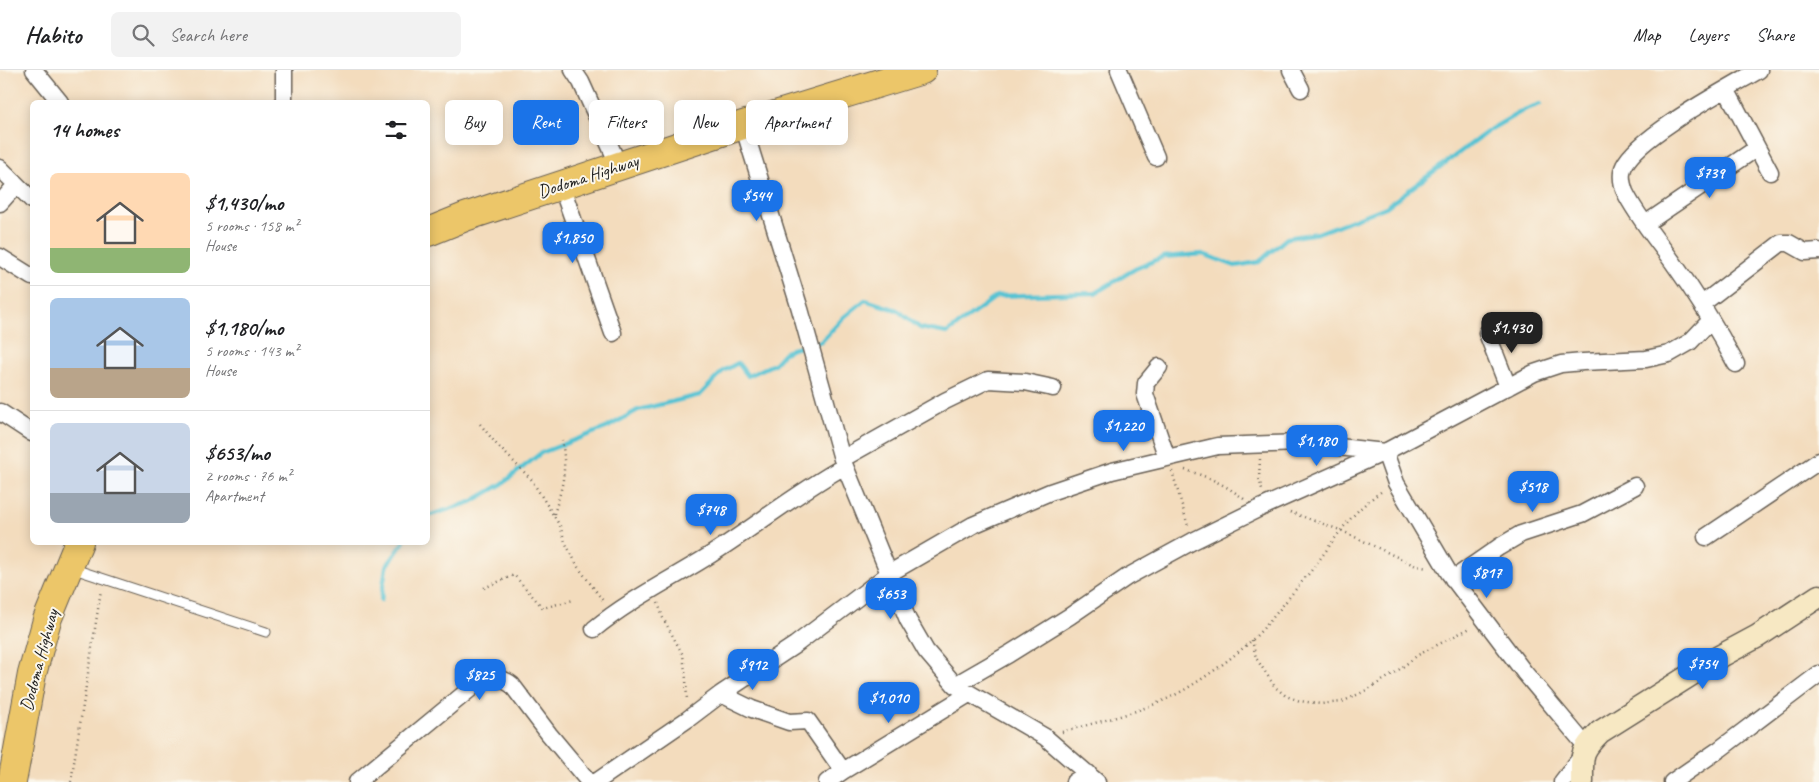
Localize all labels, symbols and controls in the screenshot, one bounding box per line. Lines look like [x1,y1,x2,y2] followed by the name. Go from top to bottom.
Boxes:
[111,12,461,57] search box
[25,20,81,50] text: Habito
[129,21,157,49] icon: search
[169,23,247,47] text: Search here
[1633,24,1661,46] text: Map
[1689,24,1728,46] text: Layers
[1756,24,1794,46] text: Share
[445,100,503,145] chip: Buy
[513,100,579,145] chip: Rent
[589,100,664,145] chip: Filters
[674,100,736,145] chip: New
[746,100,848,145] chip: Apartment
[382,116,410,144] icon: filters
[50,117,119,143] text: 14 homes
[535,149,643,203] street label: Dodoma Highway
[1680,156,1740,199] pin: $739
[1696,163,1724,183] text: $739
[727,180,787,222] pin: $544
[743,186,771,206] text: $544
[205,190,283,216] text: $1,430/mo
[90,193,150,253] icon: home
[205,216,299,236] text: 5 rooms · 158 m²
[532,222,614,264] pin: $1,850
[554,228,592,248] text: $1,850
[205,236,236,256] text: House
[1471,312,1553,354] pin: $1,430
[205,315,283,341] text: $1,180/mo
[90,318,150,378] icon: home
[1492,318,1532,338] text: $1,430
[205,341,299,361] text: 5 rooms · 143 m²
[205,361,236,381] text: House
[1083,410,1165,452] pin: $1,220
[1104,416,1144,436] text: $1,220
[1276,424,1358,467] pin: $1,180
[1297,431,1337,451] text: $1,180
[205,440,270,466] text: $653/mo
[90,443,150,503] icon: home
[205,466,291,486] text: 2 rooms · 76 m²
[1503,470,1563,513] pin: $518
[1519,477,1547,497] text: $518
[205,486,264,506] text: Apartment
[681,494,741,536] pin: $748
[697,500,725,520] text: $748
[1457,556,1517,599] pin: $817
[1473,563,1501,583] text: $817
[861,578,921,620] pin: $653
[877,584,905,604] text: $653
[15,605,64,713] street label: Dodoma Highway
[723,648,783,691] pin: $912
[1673,648,1733,690] pin: $754
[1689,654,1717,674] text: $754
[739,655,767,675] text: $912
[450,658,510,701] pin: $825
[466,665,494,685] text: $825
[848,682,930,724] pin: $1,010
[869,688,909,708] text: $1,010

